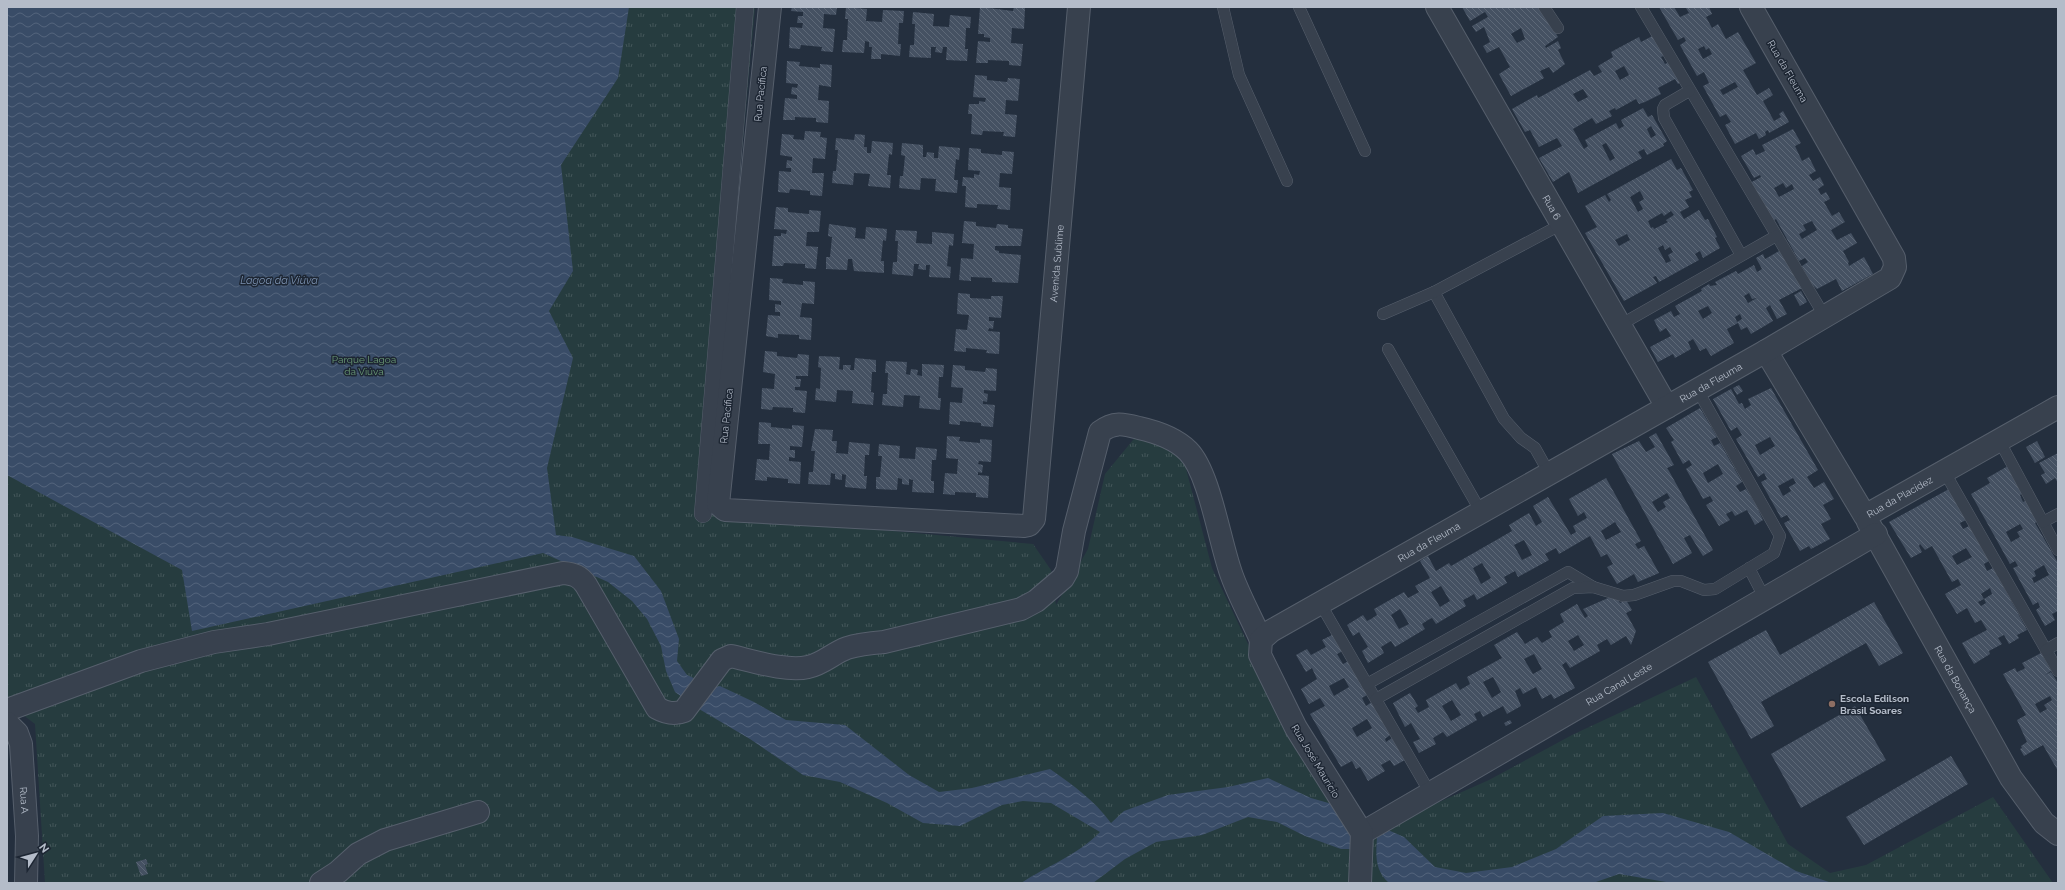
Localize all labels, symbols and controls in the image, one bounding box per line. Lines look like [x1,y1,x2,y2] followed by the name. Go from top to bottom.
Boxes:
[1765,38,1810,104] street label: Rua da Fleuma
[752,66,769,122] street label: Rua Pacífica
[1540,193,1563,222] street label: Rua 6
[1048,224,1066,303] street label: Avenida Sublime
[240,274,318,287] water label: Lagoa da Viúva
[332,354,396,377] park label: Parque Lagoa da Viúva
[1678,361,1744,405] street label: Rua da Fleuma
[718,388,735,444] street label: Rua Pacífica
[1865,474,1935,520] street label: Rua da Placidez
[1396,520,1462,564] street label: Rua da Fleuma
[1932,644,1979,715] street label: Rua da Bonança
[1584,661,1654,708] street label: Rua Canal Leste
[1840,693,1909,716] place label: Escola Edilson Brasil Soares
[1827,699,1837,709] marker: Escola Edilson Brasil Soares
[1289,723,1342,800] street label: Rua José Maurício
[18,786,31,814] street label: Rua A
[16,834,56,874] north arrow
[36,841,51,856] text: N

